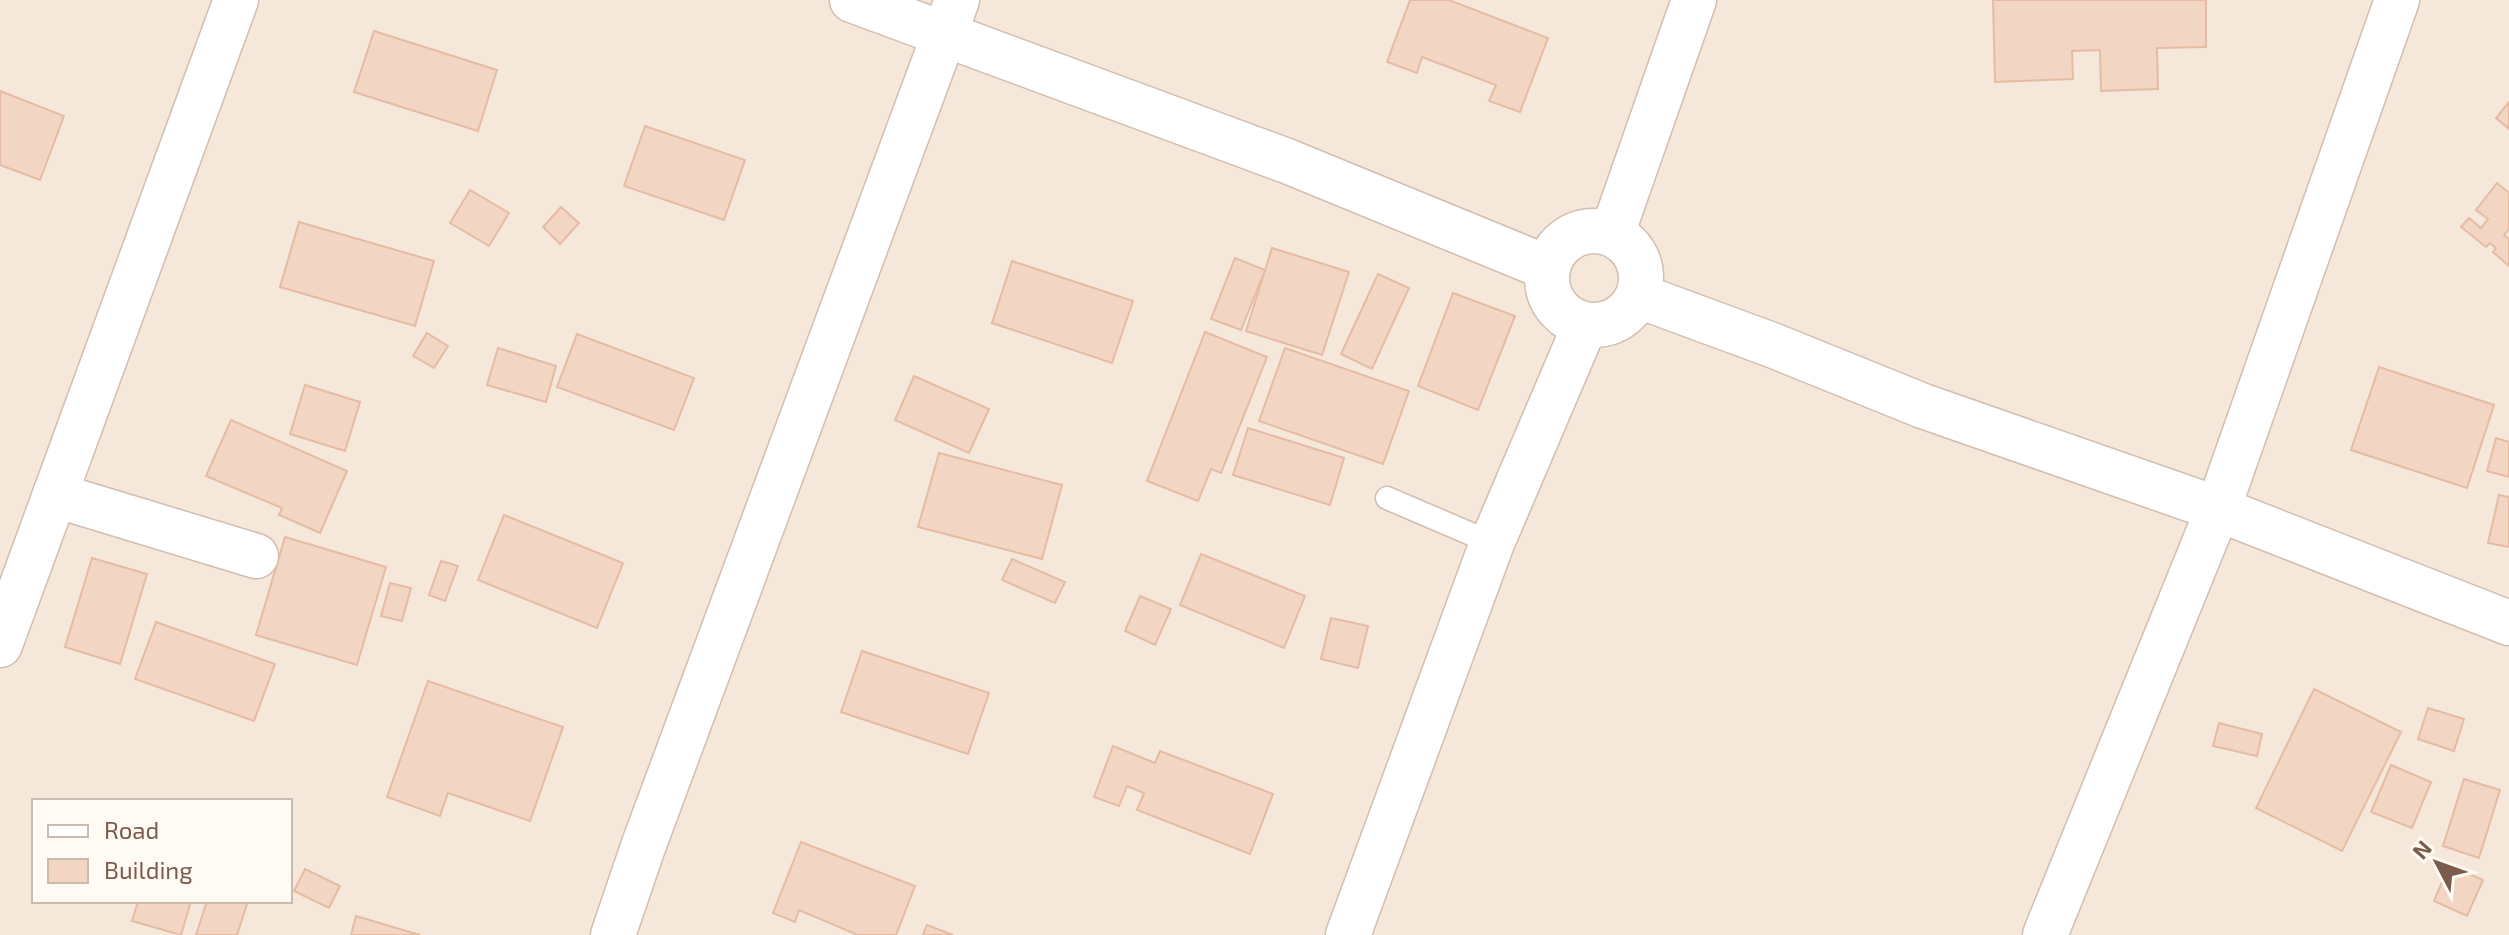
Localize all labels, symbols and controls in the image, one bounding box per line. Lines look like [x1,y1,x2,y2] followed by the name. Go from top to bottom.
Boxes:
[32,799,292,903] legend
[104,815,159,844] text: Road
[2397,823,2477,903] north arrow
[2406,835,2436,864] text: N
[104,855,193,884] text: Building

